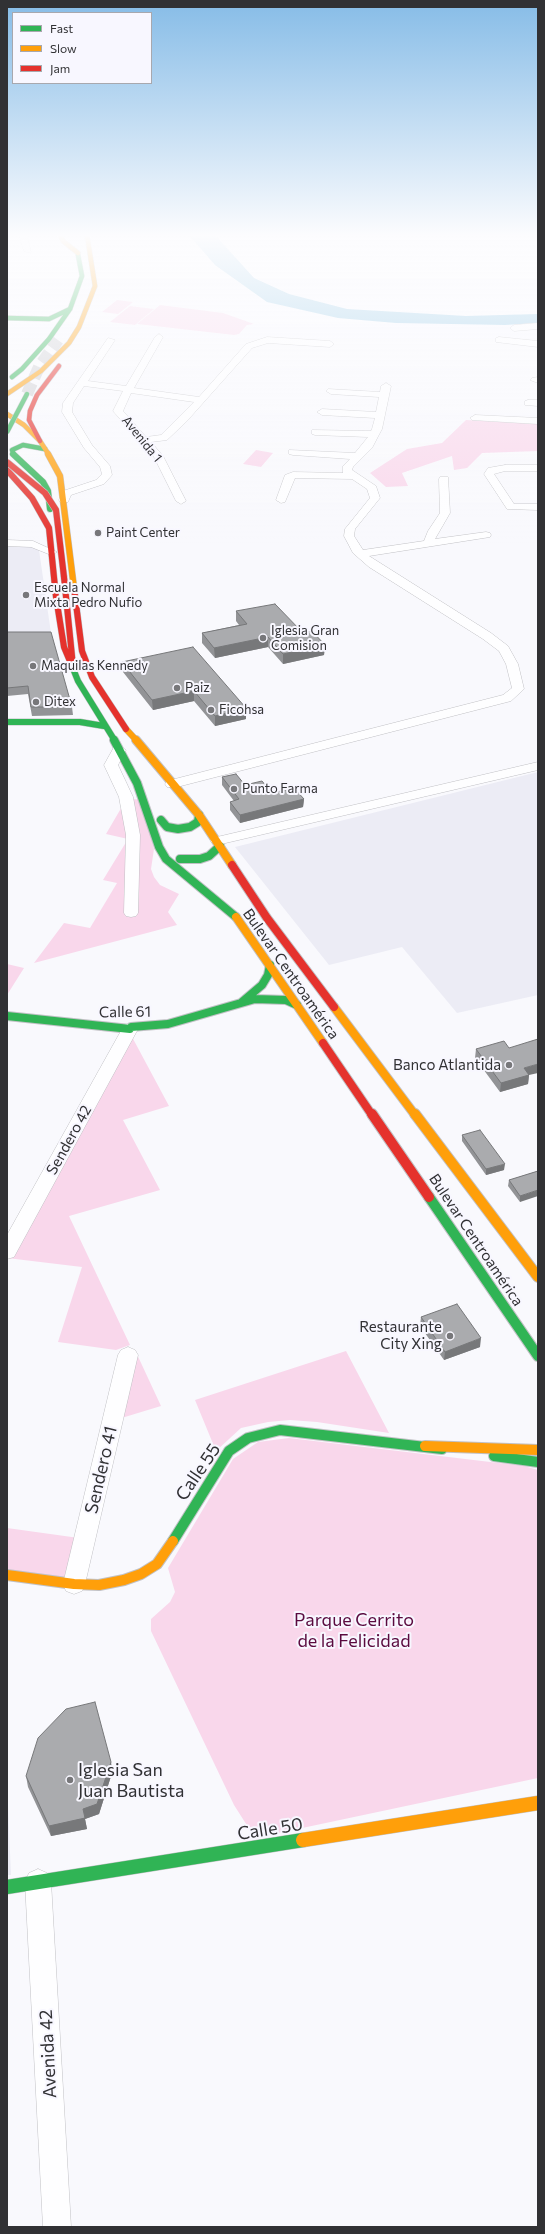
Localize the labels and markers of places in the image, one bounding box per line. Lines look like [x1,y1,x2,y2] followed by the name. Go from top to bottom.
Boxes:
[106,525,180,541] place label: Paint Center
[93,528,103,538] marker: Paint Center
[34,580,142,611] place label: Escuela Normal Mixta Pedro Nufio
[21,590,31,600] marker: Escuela Normal Mixta Pedro Nufio
[271,623,339,654] place label: Iglesia Gran Comision
[258,633,268,643] marker: Iglesia Gran Comision
[41,658,148,674] place label: Maquilas Kennedy
[28,661,38,671] marker: Maquilas Kennedy
[185,680,210,696] place label: Paiz
[172,683,182,693] marker: Paiz
[44,694,76,710] place label: Ditex
[31,697,41,707] marker: Ditex
[219,702,264,718] place label: Ficohsa
[206,705,216,715] marker: Ficohsa
[242,781,318,797] place label: Punto Farma
[229,784,239,794] marker: Punto Farma
[393,1056,501,1074] place label: Banco Atlantida
[504,1060,514,1070] marker: Banco Atlantida
[359,1318,442,1353] place label: Restaurante City Xing
[445,1331,455,1341] marker: Restaurante City Xing
[78,1759,184,1802] place label: Iglesia San Juan Bautista
[65,1775,75,1785] marker: Iglesia San Juan Bautista

